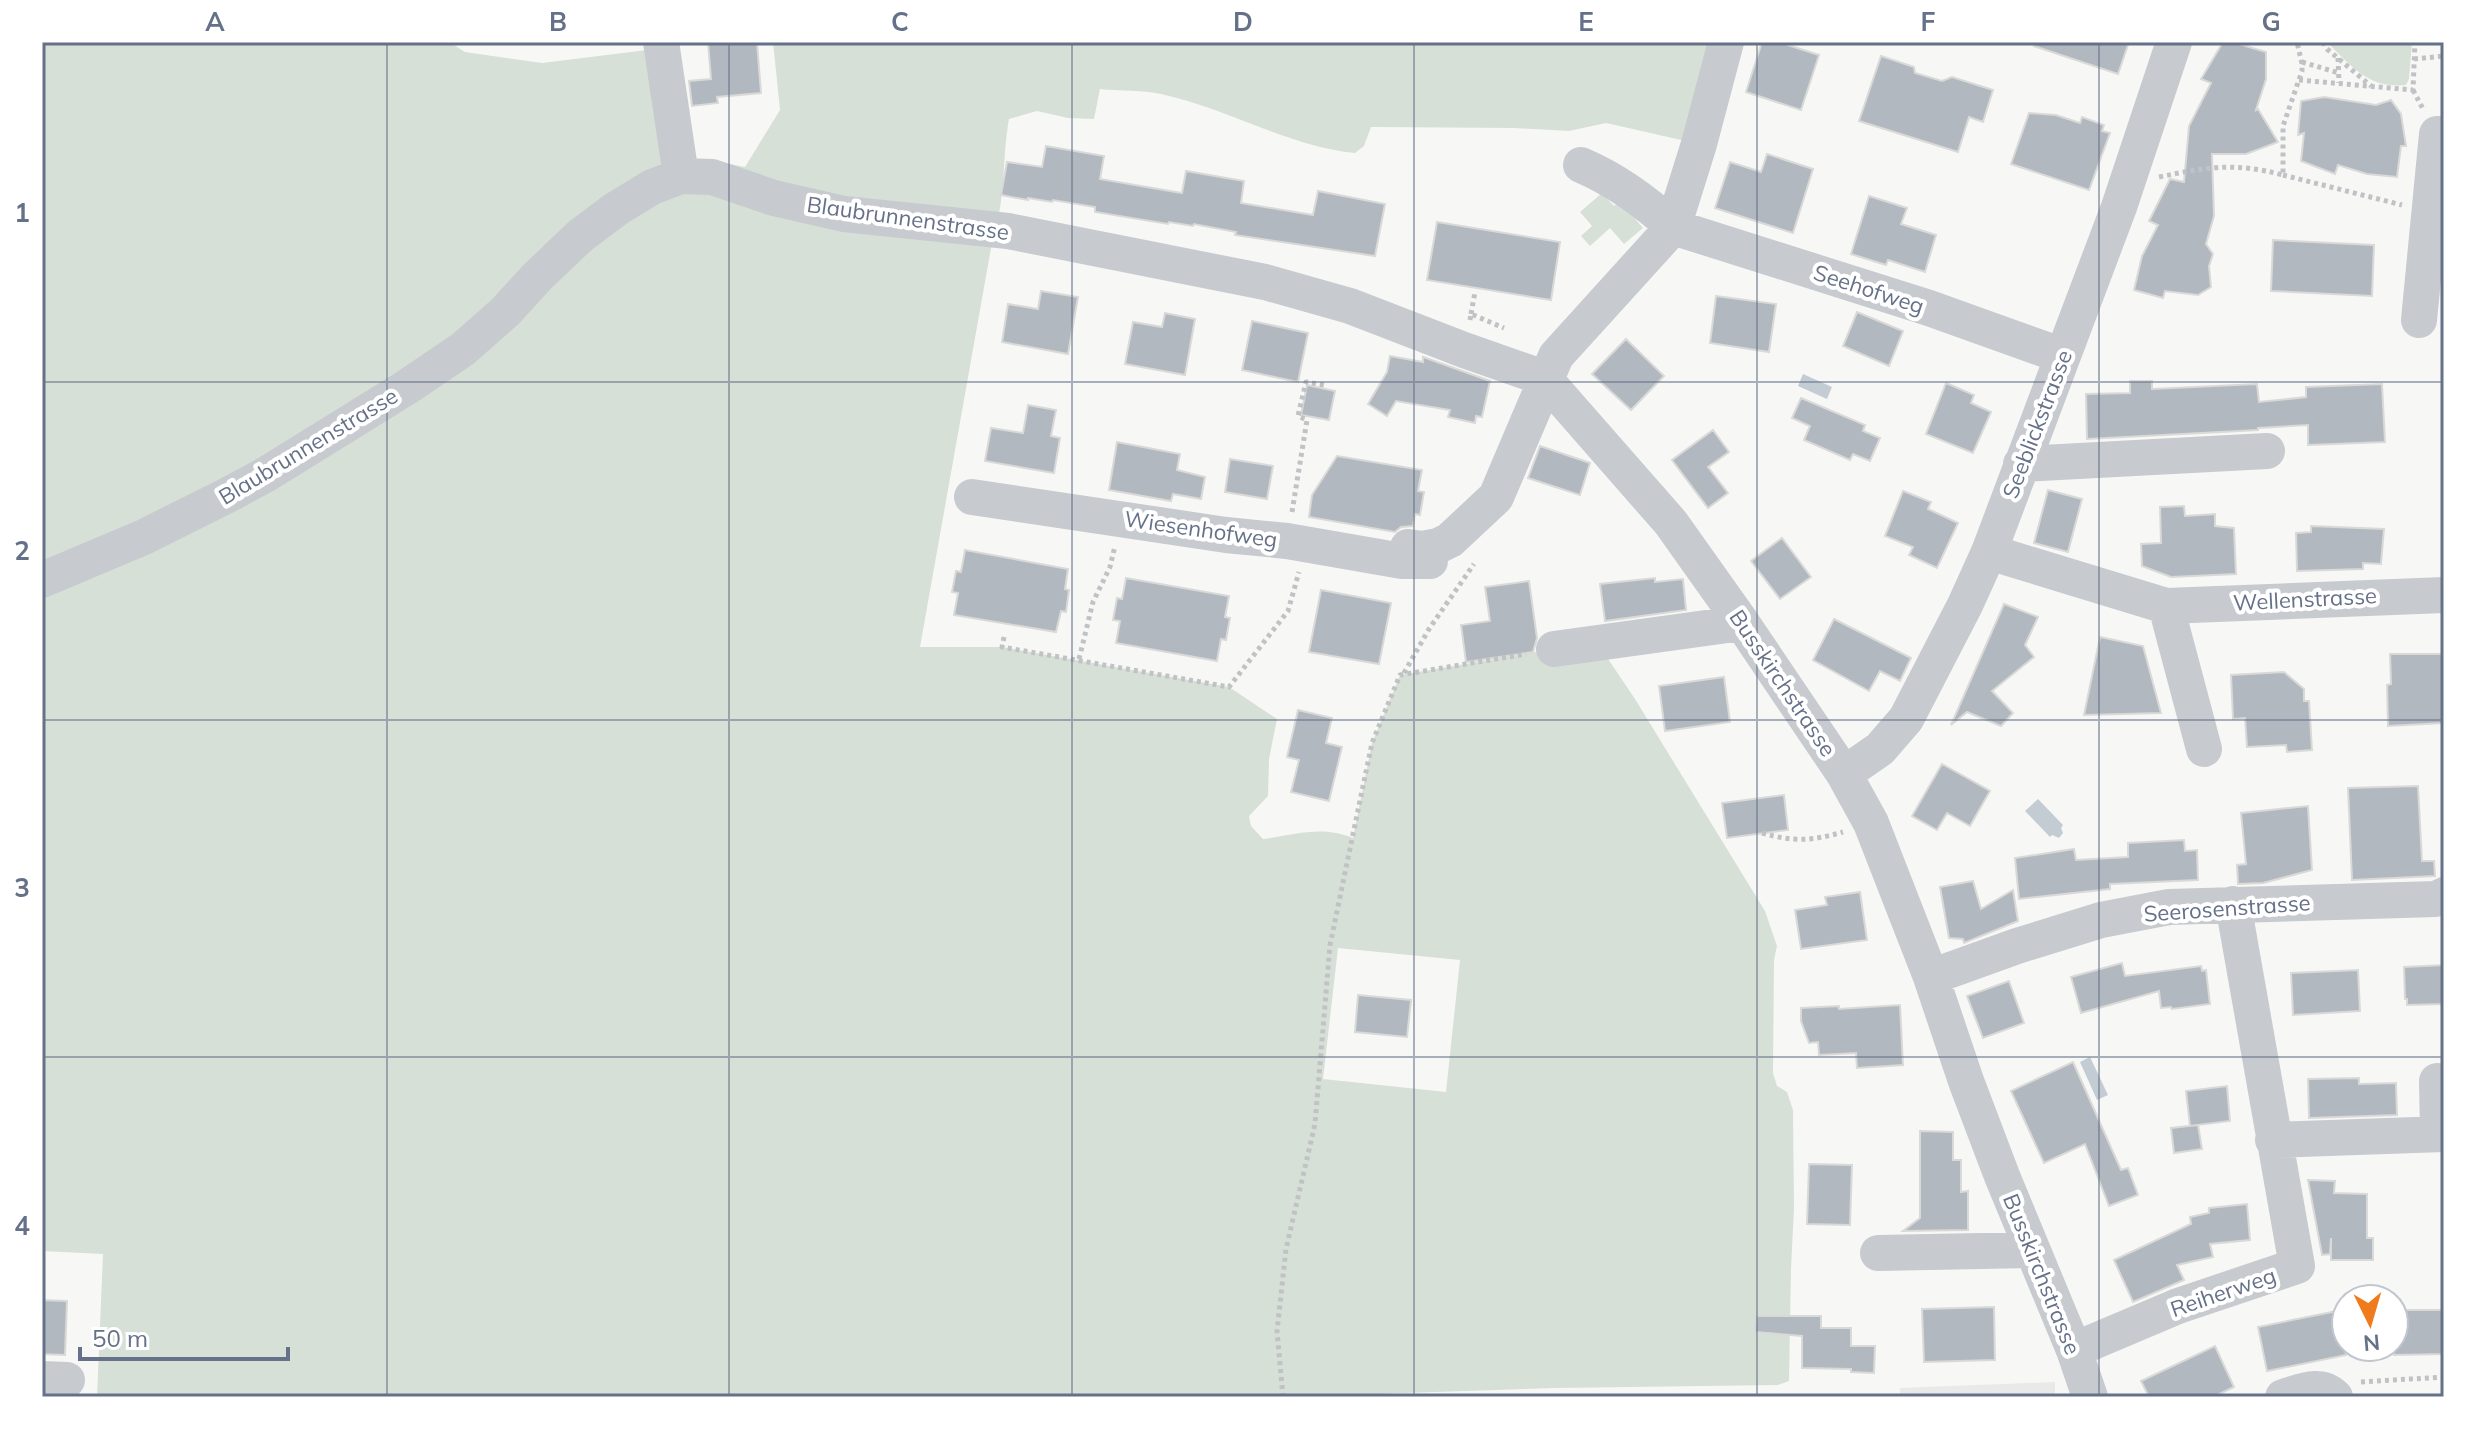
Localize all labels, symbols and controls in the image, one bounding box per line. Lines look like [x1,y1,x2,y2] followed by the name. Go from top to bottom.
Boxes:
[205,5,225,38] text: A
[549,5,567,38] text: B
[891,5,909,38] text: C
[1233,5,1253,38] text: D
[1578,5,1594,38] text: E
[1921,5,1936,38] text: F
[2261,5,2281,38] text: G
[805,190,1011,246] street label: Blaubrunnenstrasse
[14,196,30,229] text: 1
[1810,258,1928,320] street label: Seehofweg
[1996,346,2078,502] street label: Seeblickstrasse
[213,381,403,511] street label: Blaubrunnenstrasse
[1123,504,1279,554] street label: Wiesenhofweg
[14,534,30,567] text: 2
[2232,581,2378,617] street label: Wellenstrasse
[1724,604,1842,762] street label: Busskirchstrasse
[14,871,30,904] text: 3
[2143,888,2311,928] street label: Seerosenstrasse
[1997,1189,2087,1359] street label: Busskirchstrasse
[14,1209,30,1242] text: 4
[2166,1261,2280,1323] street label: Reiherweg
[2330,1283,2410,1363] north arrow
[80,1311,288,1361] scale bar
[92,1323,148,1353] text: 50 m
[2362,1328,2381,1358] text: N

